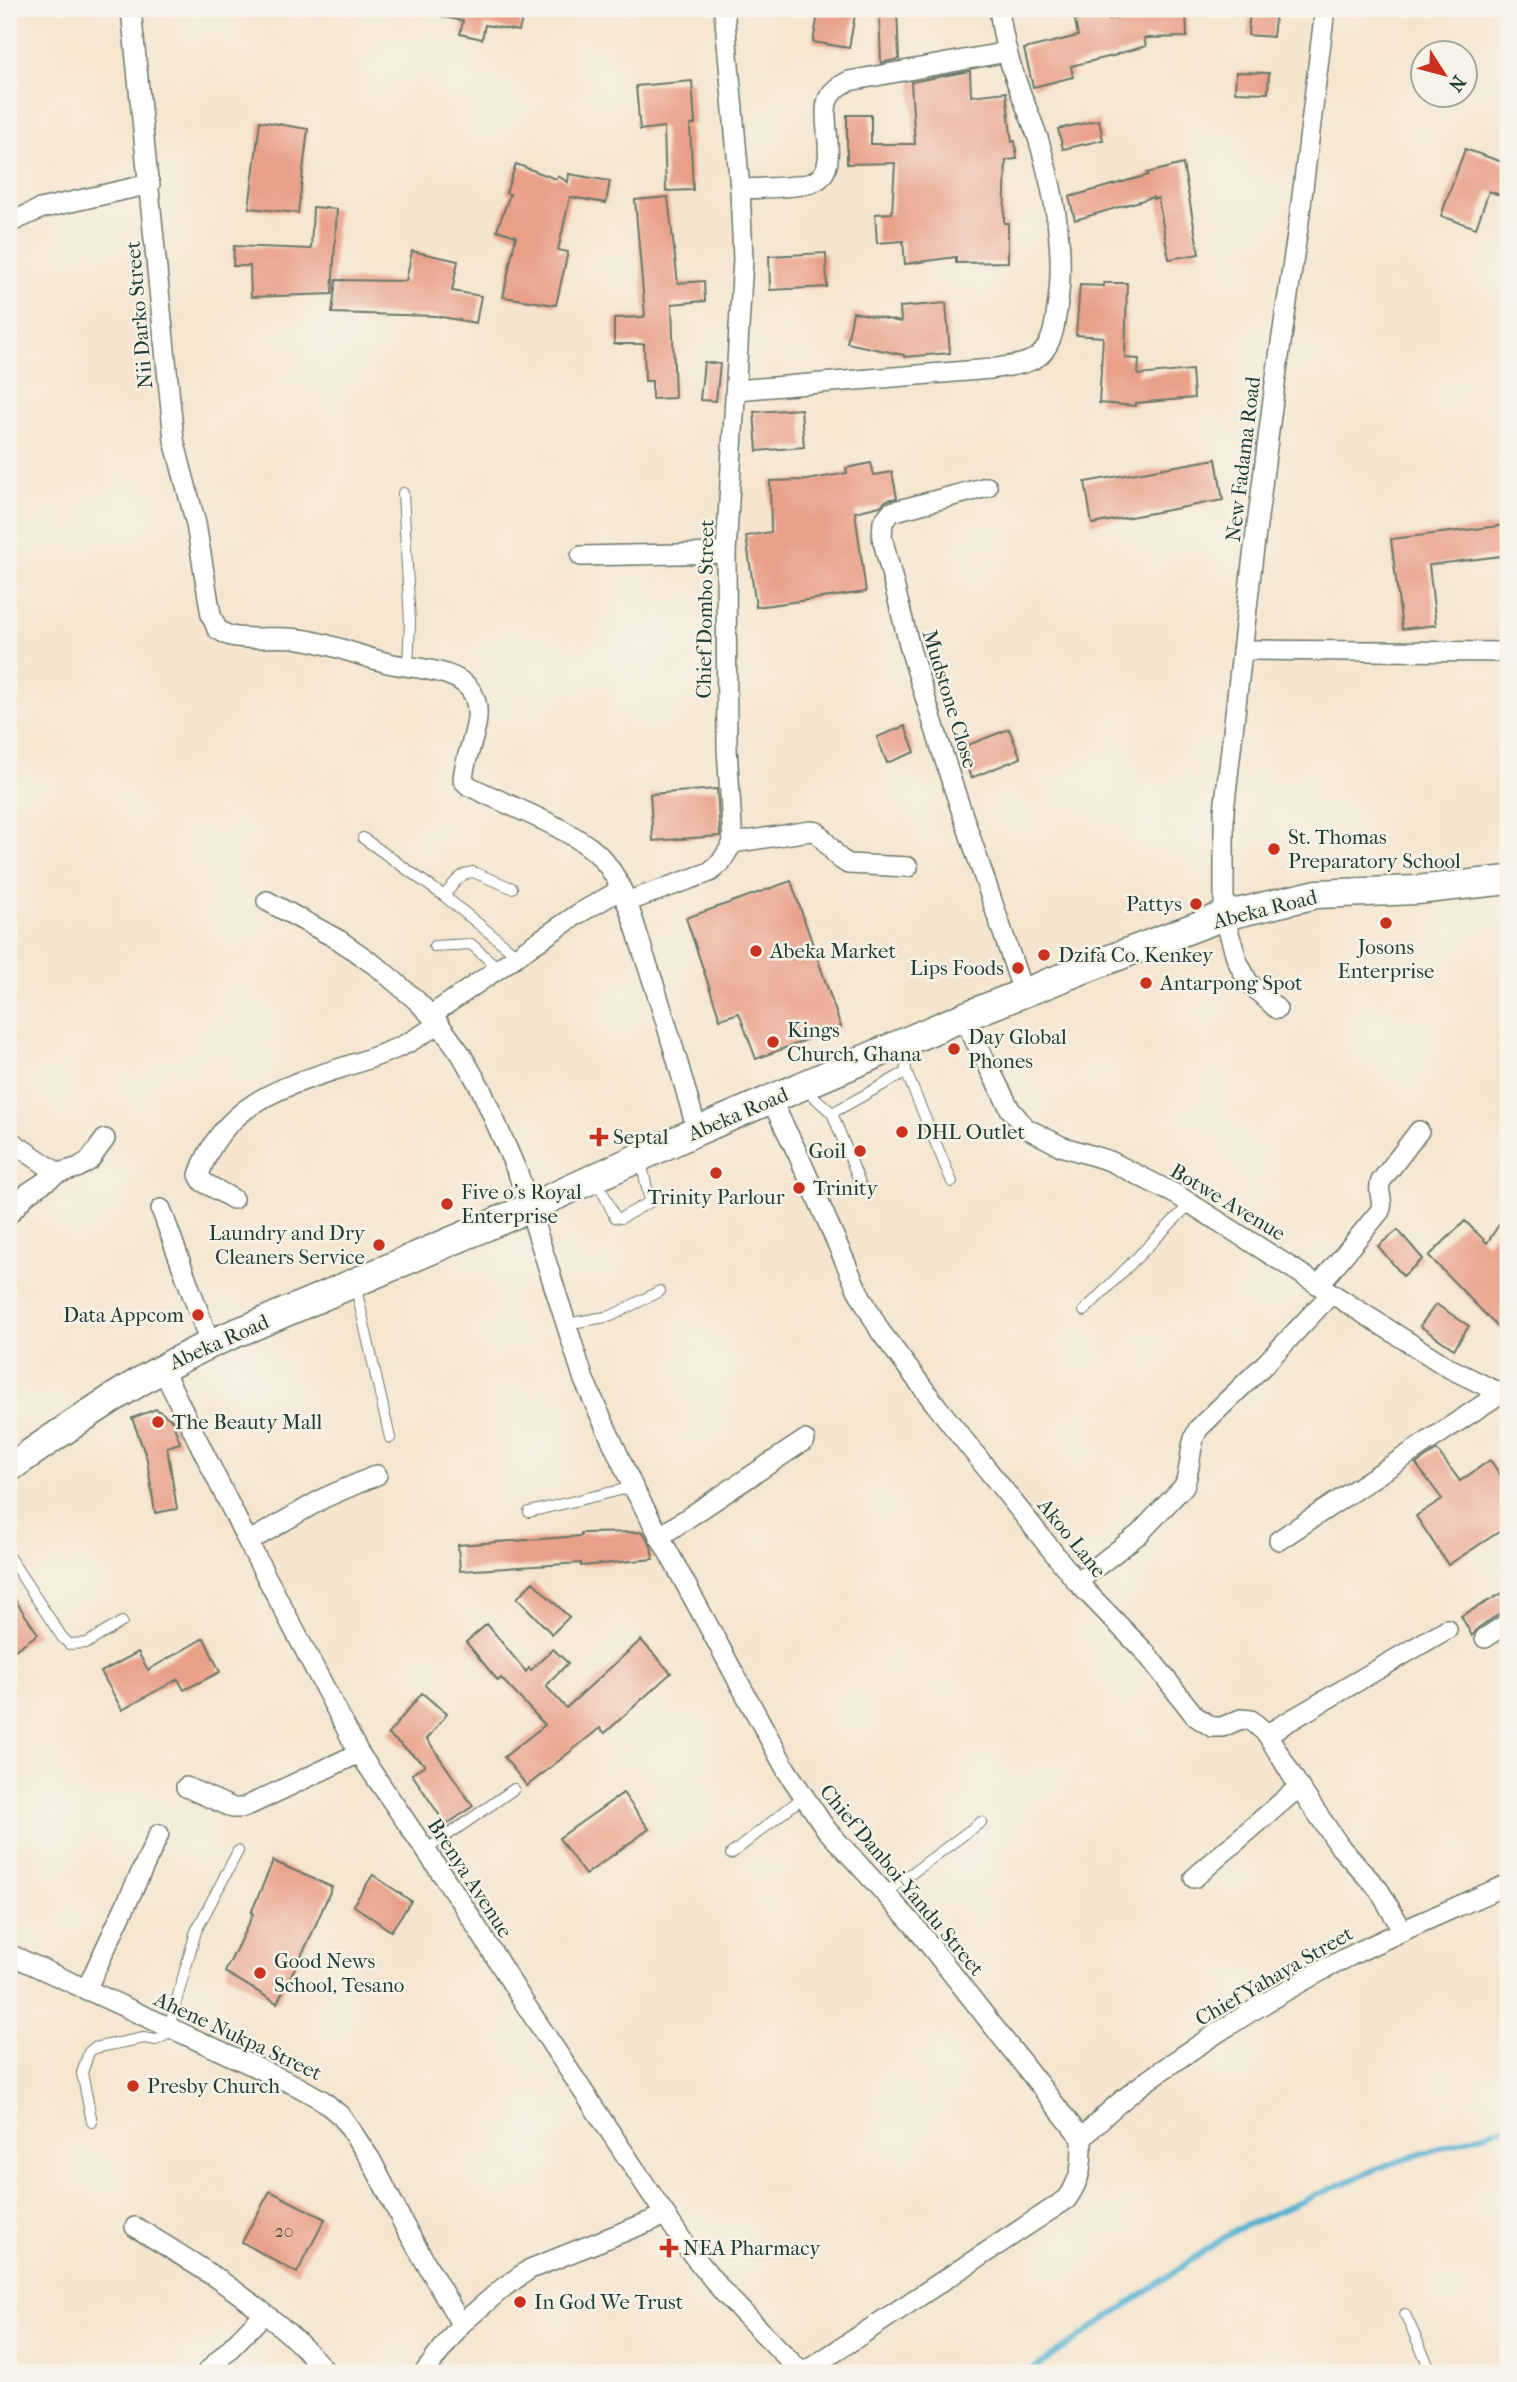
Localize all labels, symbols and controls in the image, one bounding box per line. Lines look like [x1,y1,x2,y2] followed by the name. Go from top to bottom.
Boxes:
[1408,38,1478,108] north arrow
[1443,71,1470,96] text: N
[121,240,157,390] street label: Nii Darko Street
[1221,374,1265,543] street label: New Fadama Road
[691,519,719,699] street label: Chief Dombo Street
[918,627,982,771] street label: Mudstone Close
[1288,825,1461,873] place label: St. Thomas Preparatory School
[1266,841,1282,857] marker: St. Thomas Preparatory School
[1209,884,1320,934] street label: Abeka Road
[1126,892,1182,916] place label: Pattys
[1188,896,1204,912] marker: Pattys
[1378,915,1394,931] marker: Josons Enterprise
[1338,935,1434,983] place label: Josons Enterprise
[769,939,896,963] place label: Abeka Market
[748,943,764,959] marker: Abeka Market
[1058,943,1214,967] place label: Dzifa Co. Kenkey
[1036,947,1052,963] marker: Dzifa Co. Kenkey
[910,956,1004,980] place label: Lips Foods
[1010,960,1026,976] marker: Lips Foods
[1159,971,1303,995] place label: Antarpong Spot
[1138,975,1154,991] marker: Antarpong Spot
[787,1018,922,1066] place label: Kings Church, Ghana
[968,1025,1067,1073] place label: Day Global Phones
[765,1034,781,1050] marker: Kings Church, Ghana
[946,1041,962,1057] marker: Day Global Phones
[683,1082,792,1146] street label: Abeka Road
[916,1120,1025,1144] place label: DHL Outlet
[894,1124,910,1140] marker: DHL Outlet
[613,1125,669,1149] place label: Septal
[591,1129,607,1145] marker: Septal
[809,1139,846,1163] place label: Goil
[852,1143,868,1159] marker: Goil
[1166,1158,1290,1246] street label: Botwe Avenue
[708,1165,724,1181] marker: Trinity Parlour
[813,1176,879,1200] place label: Trinity
[461,1180,582,1228] place label: Five o's Royal Enterprise
[791,1180,807,1196] marker: Trinity
[647,1185,785,1209] place label: Trinity Parlour
[439,1196,455,1212] marker: Five o's Royal Enterprise
[209,1221,366,1269] place label: Laundry and Dry Cleaners Service
[371,1237,387,1253] marker: Laundry and Dry Cleaners Service
[63,1303,185,1327] place label: Data Appcom
[190,1307,206,1323] marker: Data Appcom
[164,1309,273,1375] street label: Abeka Road
[172,1410,323,1434] place label: The Beauty Mall
[150,1414,166,1430] marker: The Beauty Mall
[1032,1493,1111,1582] street label: Akoo Lane
[815,1779,989,1981] street label: Chief Danboi-Yandu Street
[423,1814,517,1942] street label: Brenya Avenue
[1191,1921,1357,2031] street label: Chief Yahaya Street
[274,1949,405,1997] place label: Good News School, Tesano
[252,1965,268,1981] marker: Good News School, Tesano
[150,1986,326,2086] street label: Ahene Nukpa Street
[147,2074,280,2098] place label: Presby Church
[125,2078,141,2094] marker: Presby Church
[274,2221,294,2242] house number: 20
[683,2236,821,2260] place label: NEA Pharmacy
[661,2240,677,2256] marker: NEA Pharmacy
[534,2290,684,2314] place label: In God We Trust
[512,2294,528,2310] marker: In God We Trust

